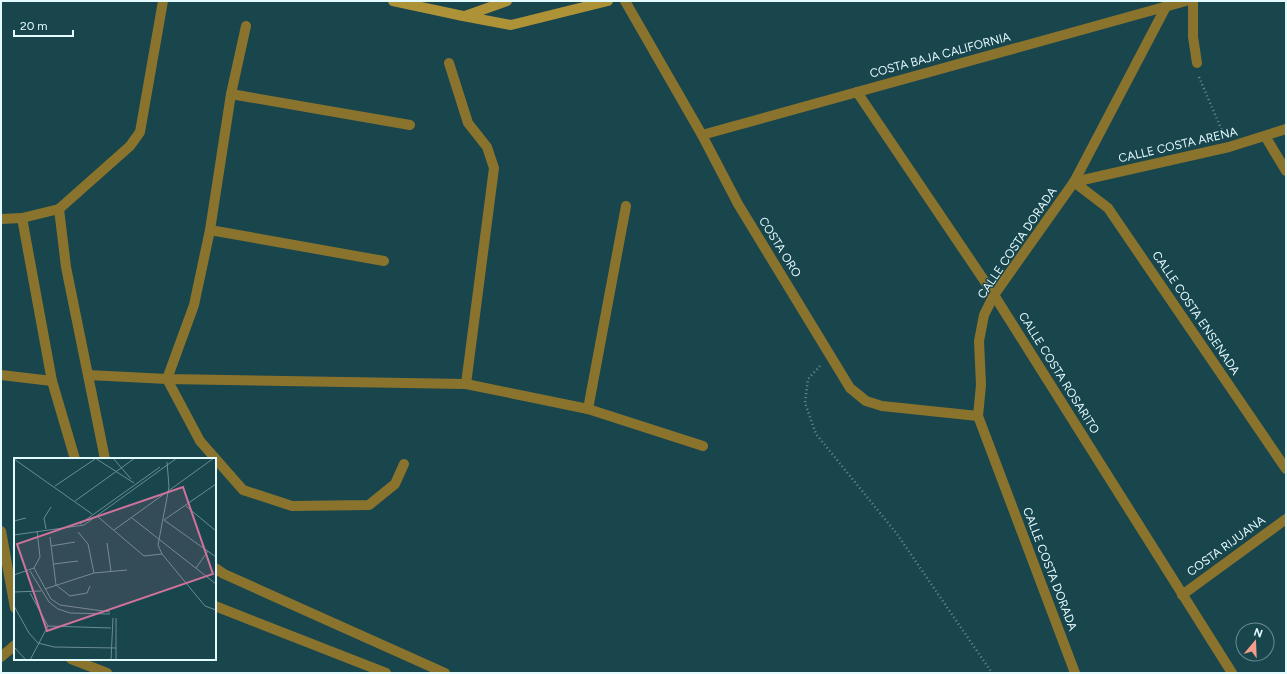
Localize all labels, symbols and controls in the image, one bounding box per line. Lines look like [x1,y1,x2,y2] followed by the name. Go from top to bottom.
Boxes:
[14,12,73,38] scale bar
[20,19,48,33] text: 20 m
[868,29,1012,81] street label: COSTA BAJA CALIFORNIA
[1117,124,1239,166] street label: CALLE COSTA ARENA
[975,185,1059,301] street label: CALLE COSTA DORADA
[756,214,804,280] street label: COSTA ORO
[1149,248,1243,378] street label: CALLE COSTA ENSENADA
[1016,310,1102,436] street label: CALLE COSTA ROSARITO
[14,458,216,660] inset map
[1020,505,1080,633] street label: CALLE COSTA DORADA
[1184,513,1268,579] street label: COSTA RIJUANA
[1235,622,1275,662] north arrow
[1252,625,1264,641] text: N

